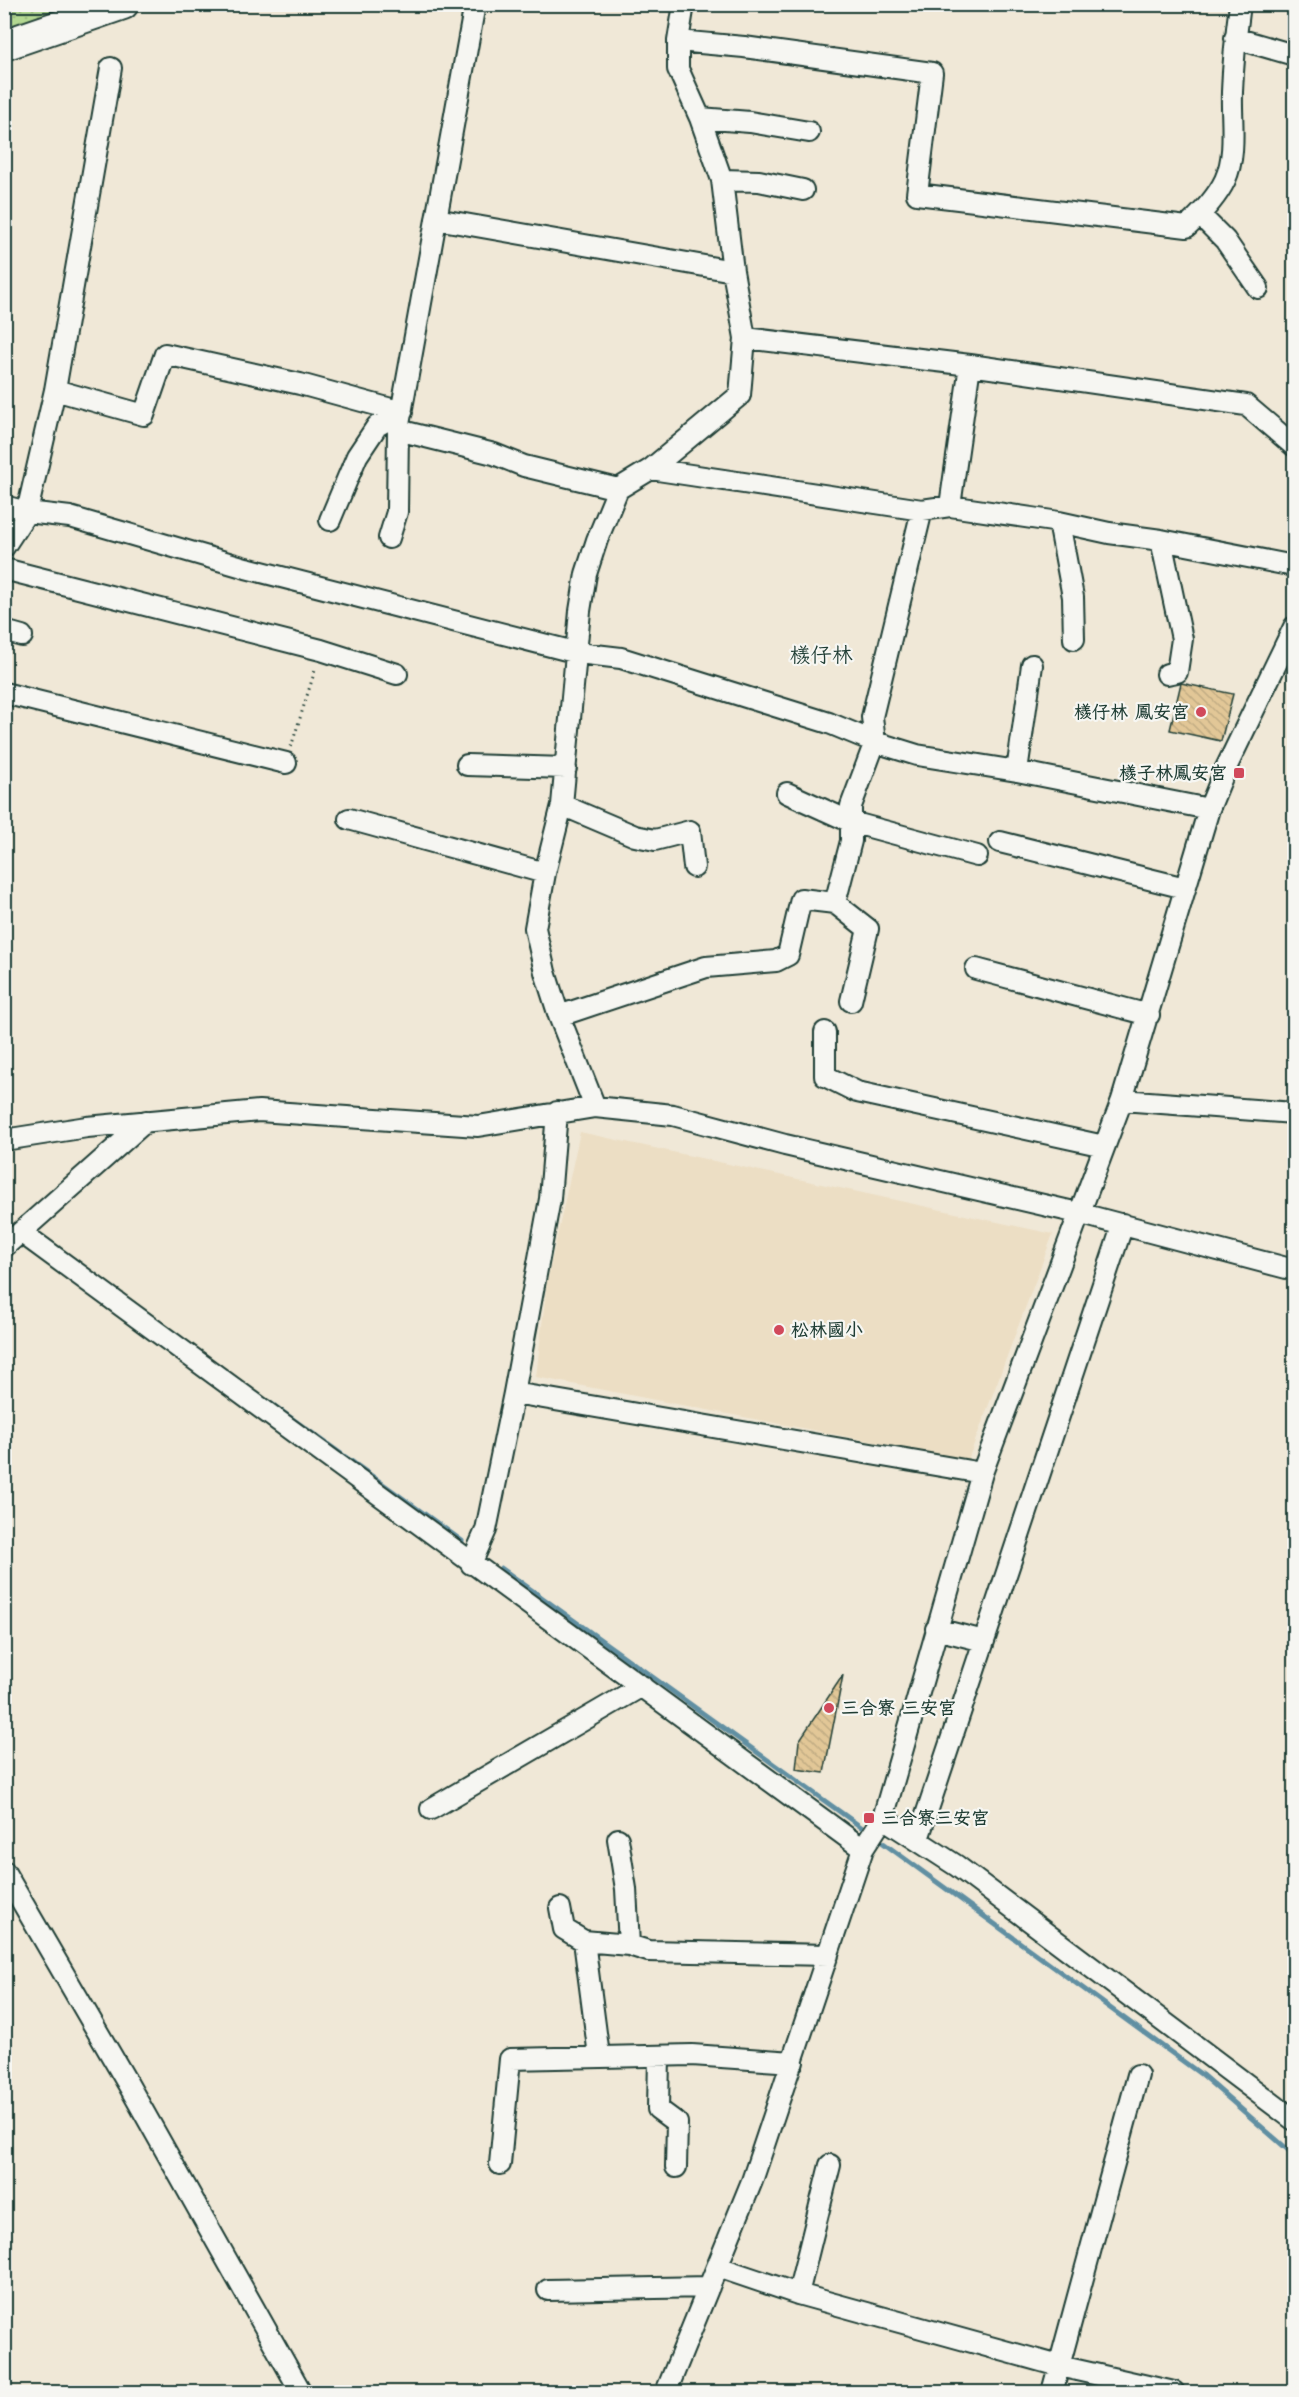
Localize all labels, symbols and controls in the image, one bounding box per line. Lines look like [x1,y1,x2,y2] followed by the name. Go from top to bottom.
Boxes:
[790,640,853,673] district label: 檨仔林
[1074,699,1189,728] place label: 檨仔林 鳳安宮
[1194,705,1208,719] marker: 檨仔林 鳳安宮
[1119,760,1227,789] place label: 檨子林鳳安宮
[1232,766,1246,780] marker: 檨子林鳳安宮
[791,1317,863,1346] place label: 松林國小
[772,1323,786,1337] marker: 松林國小
[841,1695,956,1724] place label: 三合寮 三安宮
[822,1701,836,1715] marker: 三合寮 三安宮
[881,1805,989,1834] place label: 三合寮三安宮
[862,1811,876,1825] marker: 三合寮三安宮

